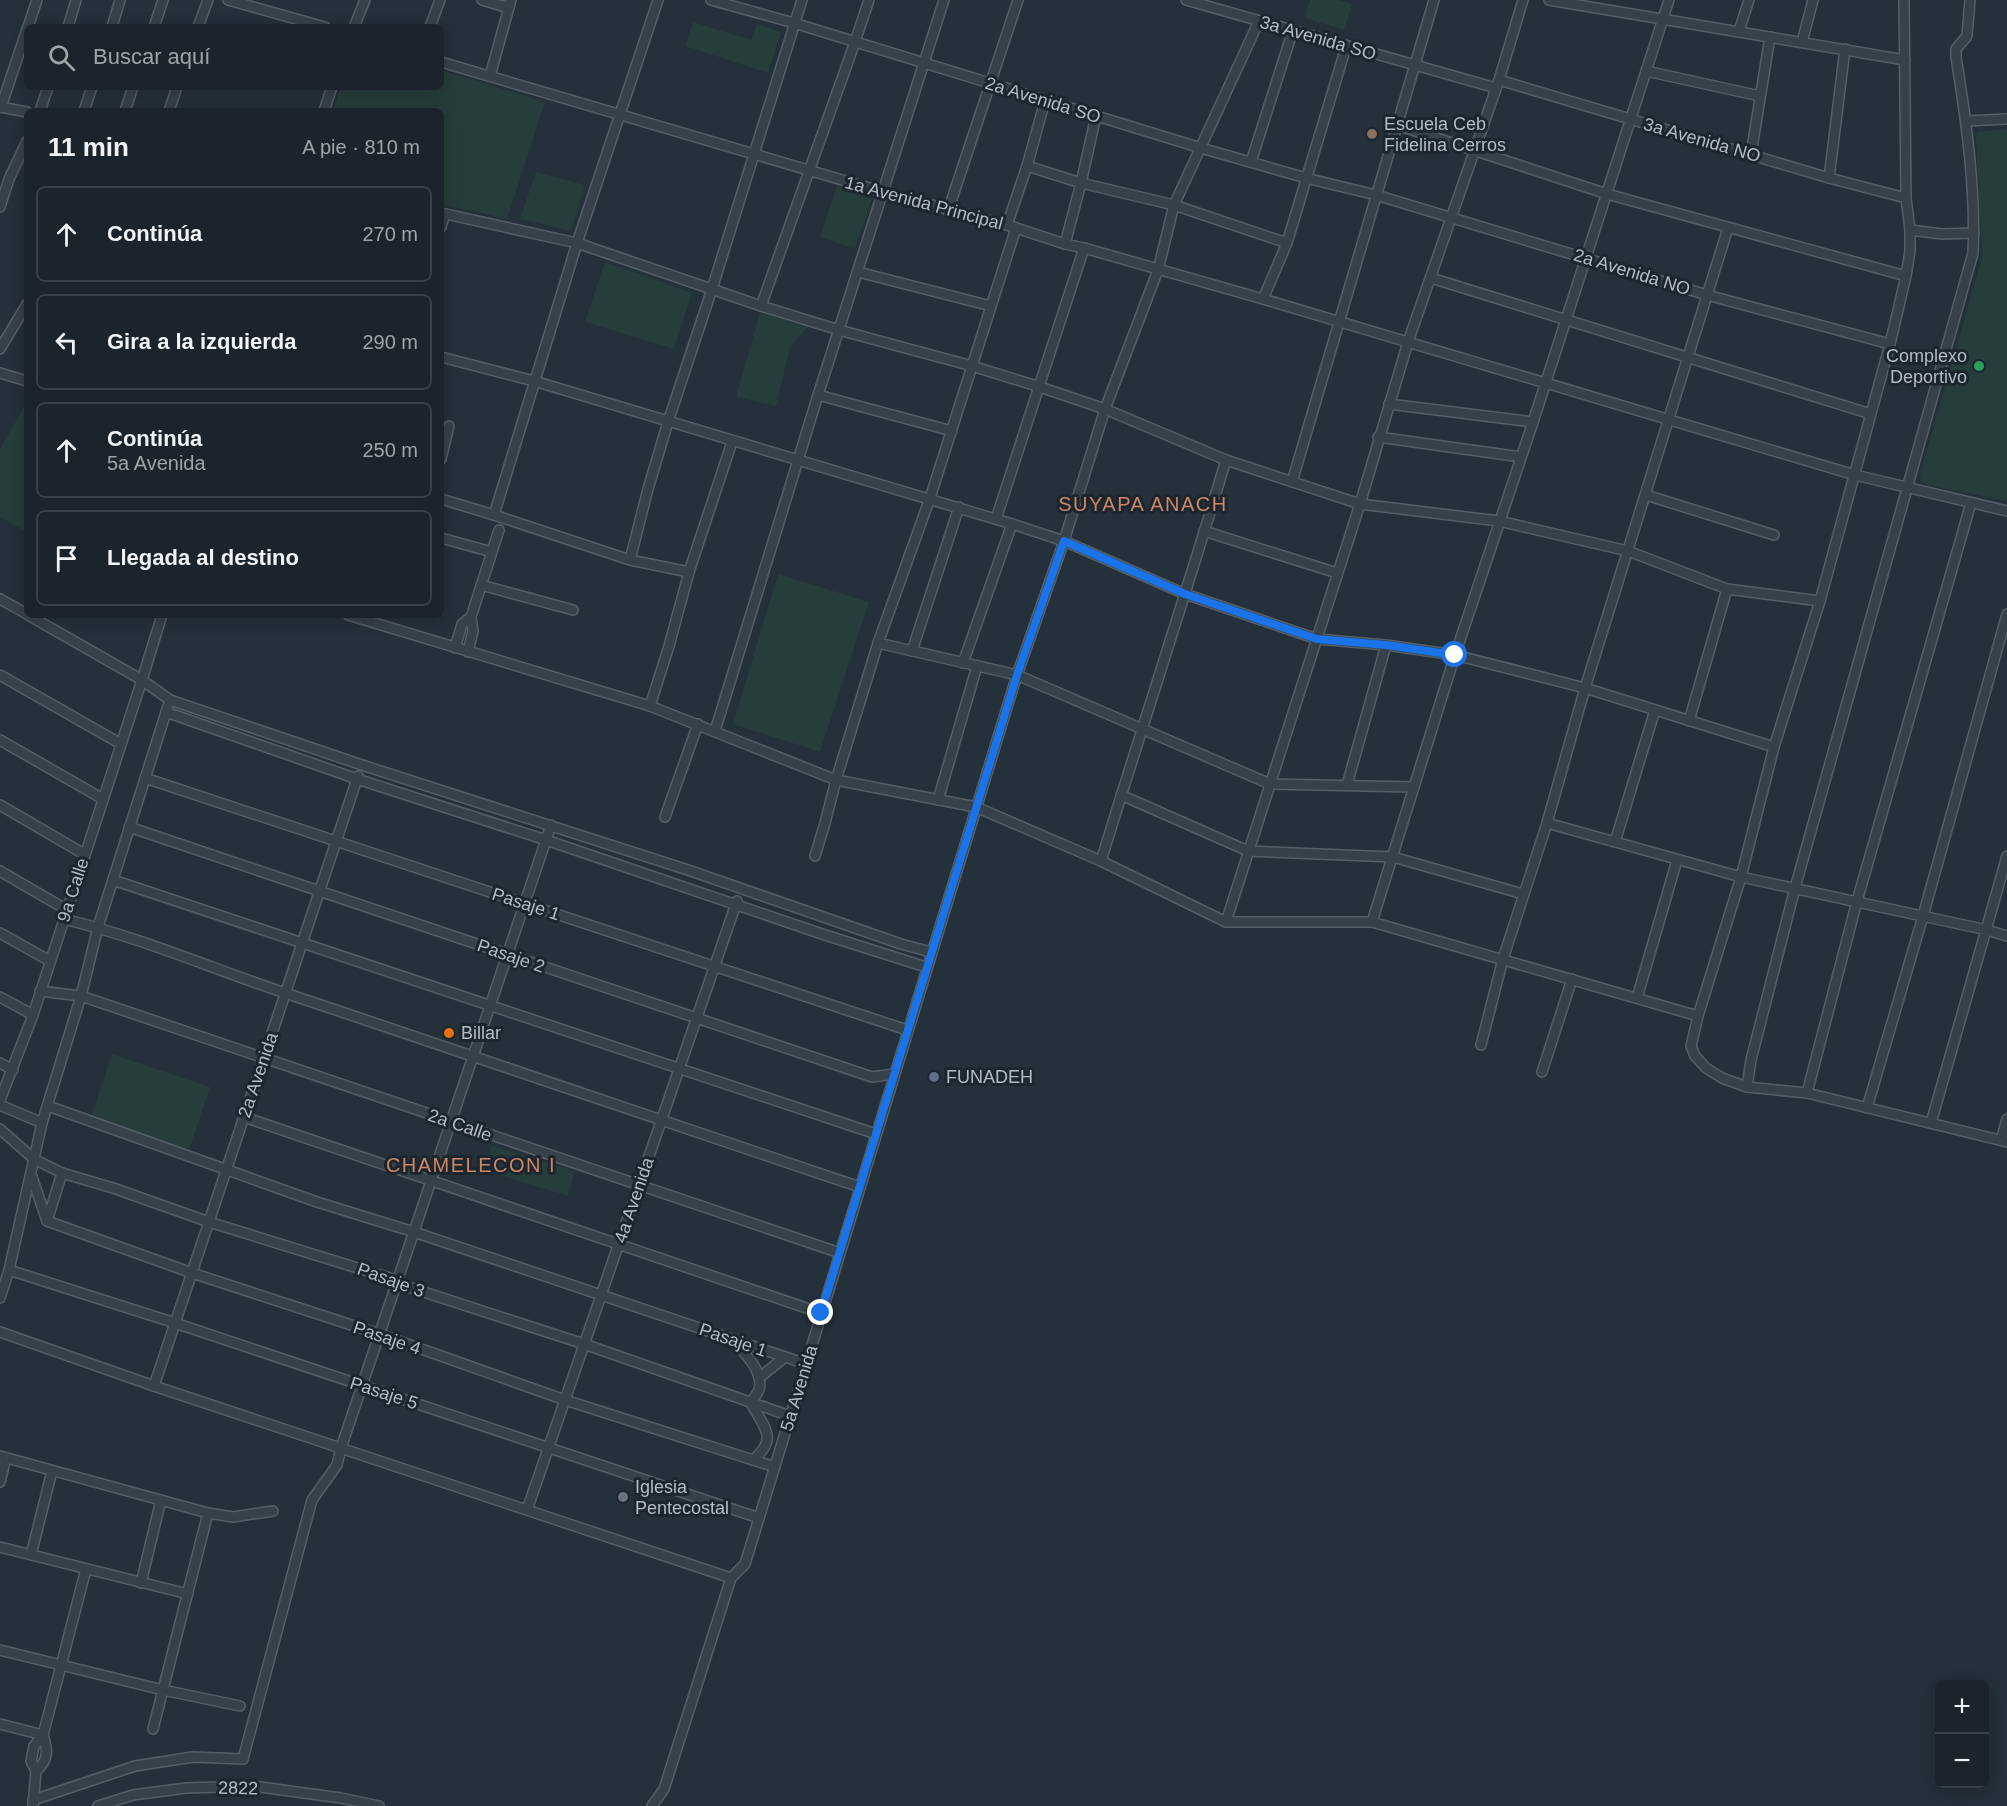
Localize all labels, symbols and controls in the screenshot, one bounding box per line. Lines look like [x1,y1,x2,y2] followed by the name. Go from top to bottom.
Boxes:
[1258,12,1378,64] street label: 3a Avenida SO
[24,24,444,90] search box
[45,41,78,74] icon: search
[93,44,210,69] text: Buscar aquí
[983,73,1103,127] street label: 2a Avenida SO
[1384,114,1506,155] place label: Escuela Ceb Fidelina Cerros
[1641,114,1763,166] street label: 3a Avenida NO
[1365,127,1379,141] marker: Escuela Ceb Fidelina Cerros
[48,132,129,162] text: 11 min
[302,136,420,158] text: A pie · 810 m
[843,172,1005,234] street label: 1a Avenida Principal
[50,218,83,251] icon: ahead
[107,221,202,246] text: Continúa
[362,223,418,245] text: 270 m
[1571,245,1693,299] street label: 2a Avenida NO
[50,326,83,359] icon: left
[107,329,297,354] text: Gira a la izquierda
[362,331,418,353] text: 290 m
[1886,346,1967,387] place label: Complexo Deportivo
[1972,359,1986,373] marker: Complexo Deportivo
[107,426,202,451] text: Continúa
[50,434,83,467] icon: ahead
[362,439,418,461] text: 250 m
[107,452,206,474] text: 5a Avenida
[1058,493,1228,515] district label: SUYAPA ANACH
[50,542,83,575] icon: arrive
[107,545,299,570] text: Llegada al destino
[1441,641,1467,667] route start
[53,856,93,924] street label: 9a Calle
[490,884,562,924] street label: Pasaje 1
[475,935,547,977] street label: Pasaje 2
[461,1023,501,1043] place label: Billar
[442,1026,456,1040] marker: Billar
[234,1029,282,1120] street label: 2a Avenida
[946,1067,1033,1087] place label: FUNADEH
[927,1070,941,1084] marker: FUNADEH
[426,1105,494,1145] street label: 2a Calle
[386,1154,556,1176] district label: CHAMELECON I
[610,1154,658,1245] street label: 4a Avenida
[355,1259,427,1301] street label: Pasaje 3
[807,1299,833,1325] route end
[351,1317,423,1359] street label: Pasaje 4
[697,1319,769,1361] street label: Pasaje 1
[776,1342,822,1433] street label: 5a Avenida
[348,1373,420,1413] street label: Pasaje 5
[635,1477,729,1518] place label: Iglesia Pentecostal
[616,1490,630,1504] marker: Iglesia Pentecostal
[1935,1680,1989,1788] map controls
[1935,1680,1989,1734] button: +
[1935,1734,1989,1788] button: −
[218,1778,258,1798] street label: 2822

